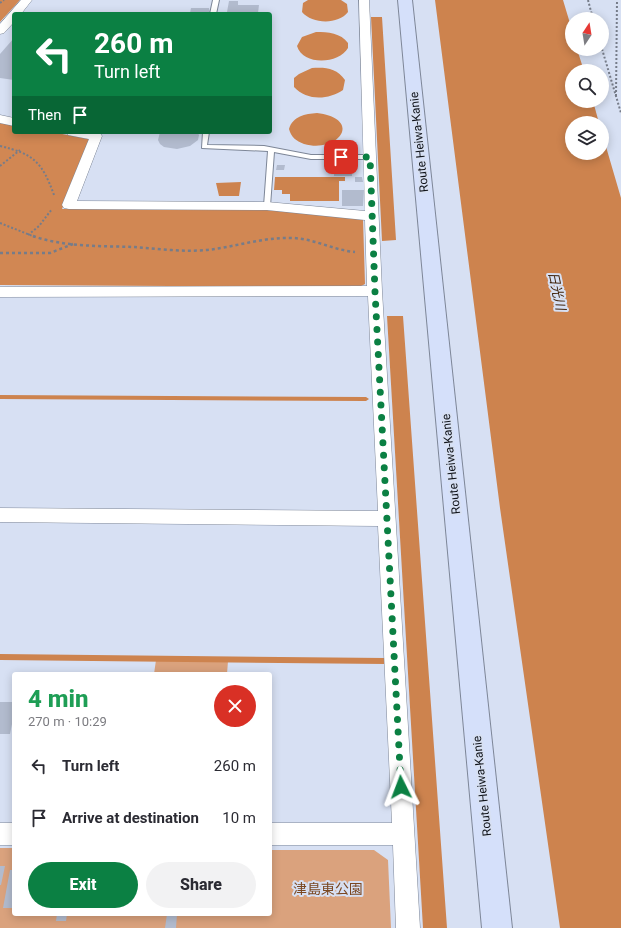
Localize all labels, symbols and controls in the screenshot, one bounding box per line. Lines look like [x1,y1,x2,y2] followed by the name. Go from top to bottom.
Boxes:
[565,12,609,56] north arrow
[565,12,609,160] map controls
[94,27,173,60] text: 260 m
[28,28,80,80] icon: left
[94,61,160,82] text: Turn left
[565,64,609,108] button: search
[407,91,431,193] street label: Route Heiwa-Kanie
[69,104,91,126] icon: arrive
[28,106,61,124] text: Then
[565,116,609,160] button: layers
[324,140,358,174] pin
[330,146,352,168] icon: arrive
[546,270,569,314] water label: 日光川
[439,413,463,515] street label: Route Heiwa-Kanie
[28,685,89,713] text: 4 min
[214,685,256,727] button: close
[28,714,107,729] text: 270 m · 10:29
[470,735,494,837] street label: Route Heiwa-Kanie
[28,755,50,777] icon: left
[62,757,119,775] text: Turn left
[214,757,256,775] text: 260 m
[380,766,422,808] position arrow
[28,807,50,829] icon: arrive
[62,809,199,827] text: Arrive at destination
[222,809,256,827] text: 10 m
[28,862,138,908] button: Exit
[146,862,256,908] button: Share
[293,881,363,897] park label: 津島東公園

